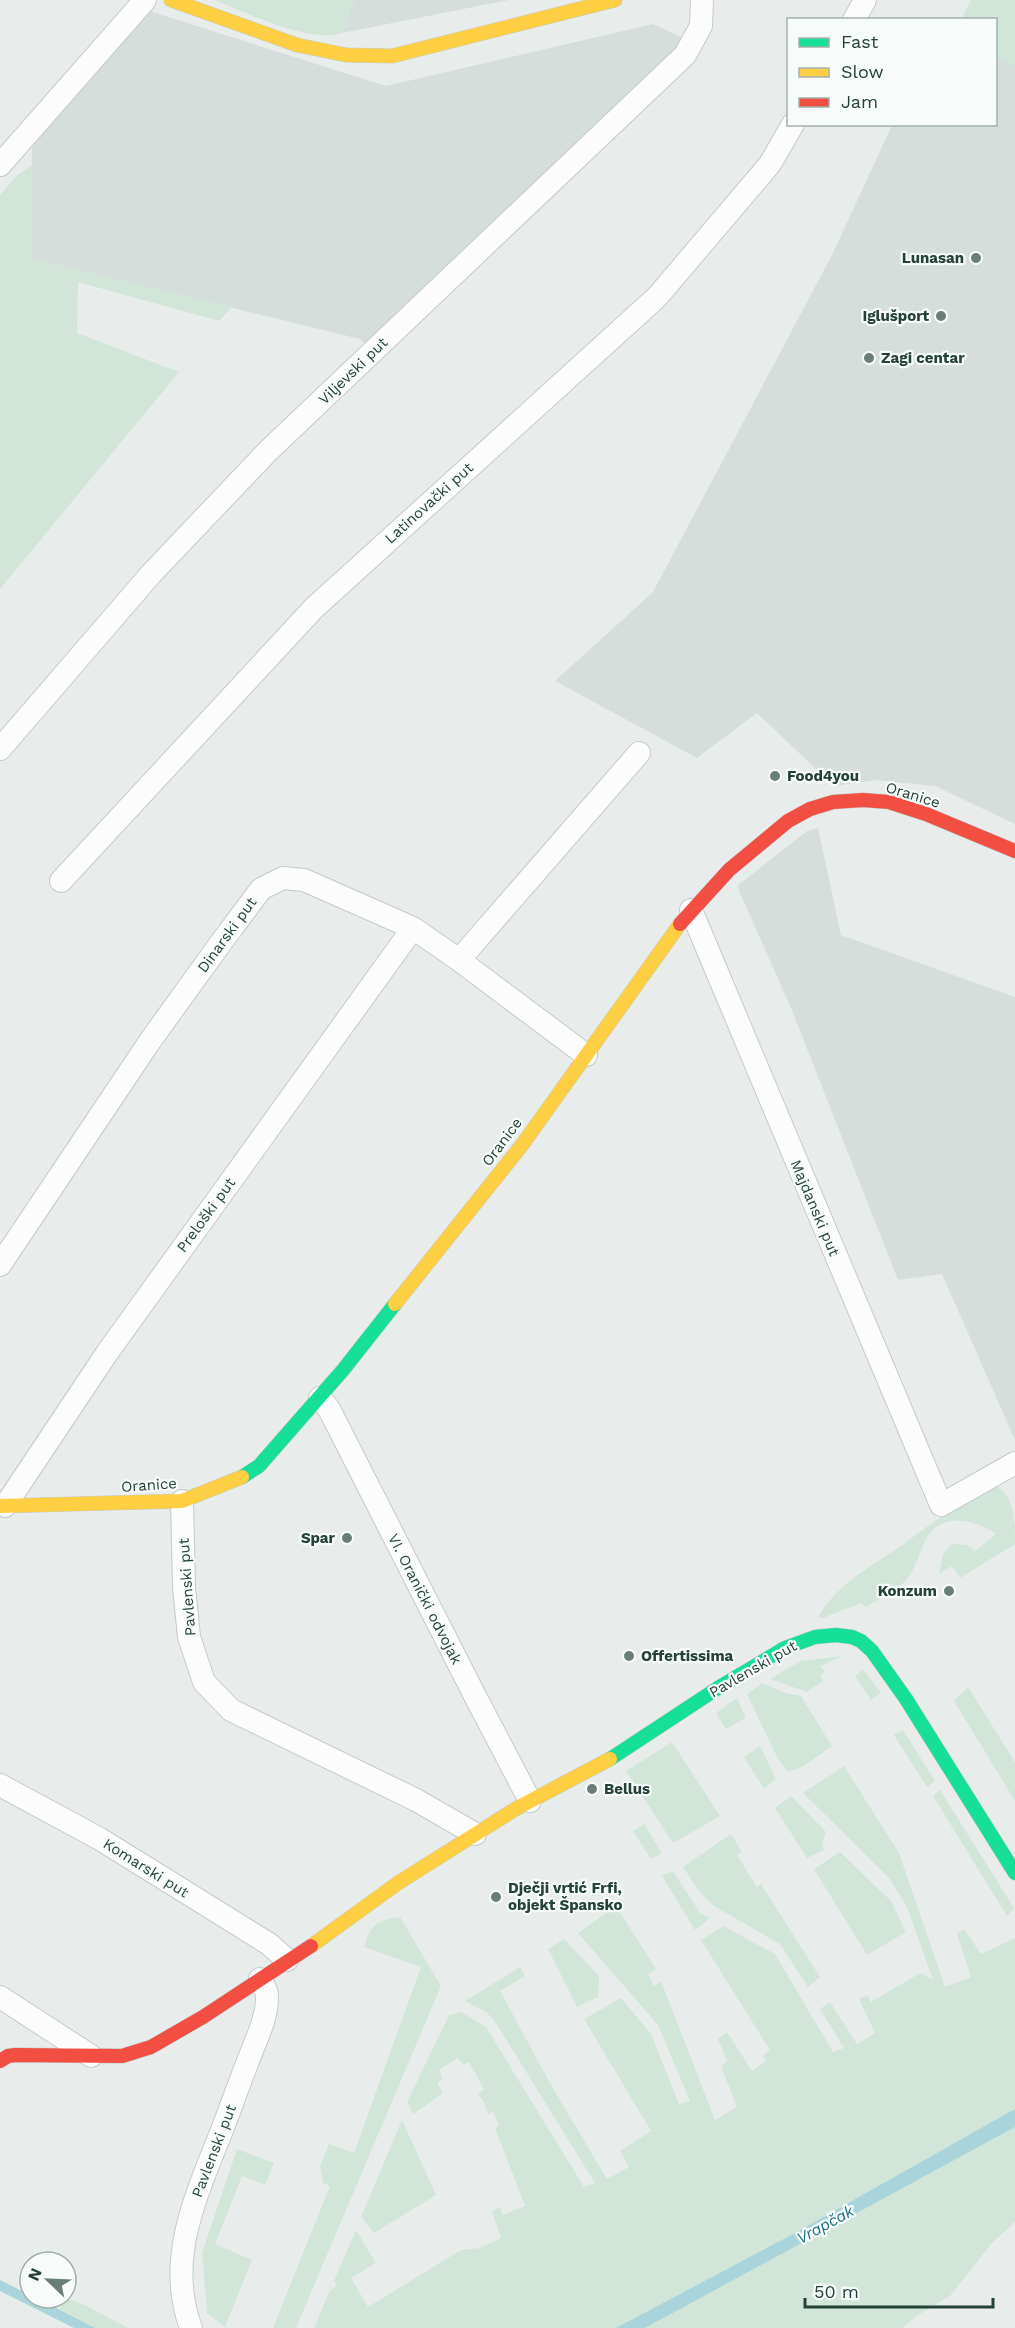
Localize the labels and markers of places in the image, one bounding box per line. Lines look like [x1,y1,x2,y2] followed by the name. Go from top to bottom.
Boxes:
[902,249,964,267] place label: Lunasan
[969,251,983,265] marker: Lunasan
[862,307,929,325] place label: Iglušport
[934,309,948,323] marker: Iglušport
[881,349,965,367] place label: Zagi centar
[862,351,876,365] marker: Zagi centar
[787,767,859,785] place label: Food4you
[768,769,782,783] marker: Food4you
[301,1529,336,1547] place label: Spar
[340,1531,354,1545] marker: Spar
[878,1582,937,1600] place label: Konzum
[942,1584,956,1598] marker: Konzum
[641,1647,734,1665] place label: Offertissima
[622,1649,636,1663] marker: Offertissima
[604,1780,650,1798] place label: Bellus
[585,1782,599,1796] marker: Bellus
[508,1879,622,1914] place label: Dječji vrtić Frfi, objekt Špansko
[489,1890,503,1904] marker: Dječji vrtić Frfi, objekt Špansko

